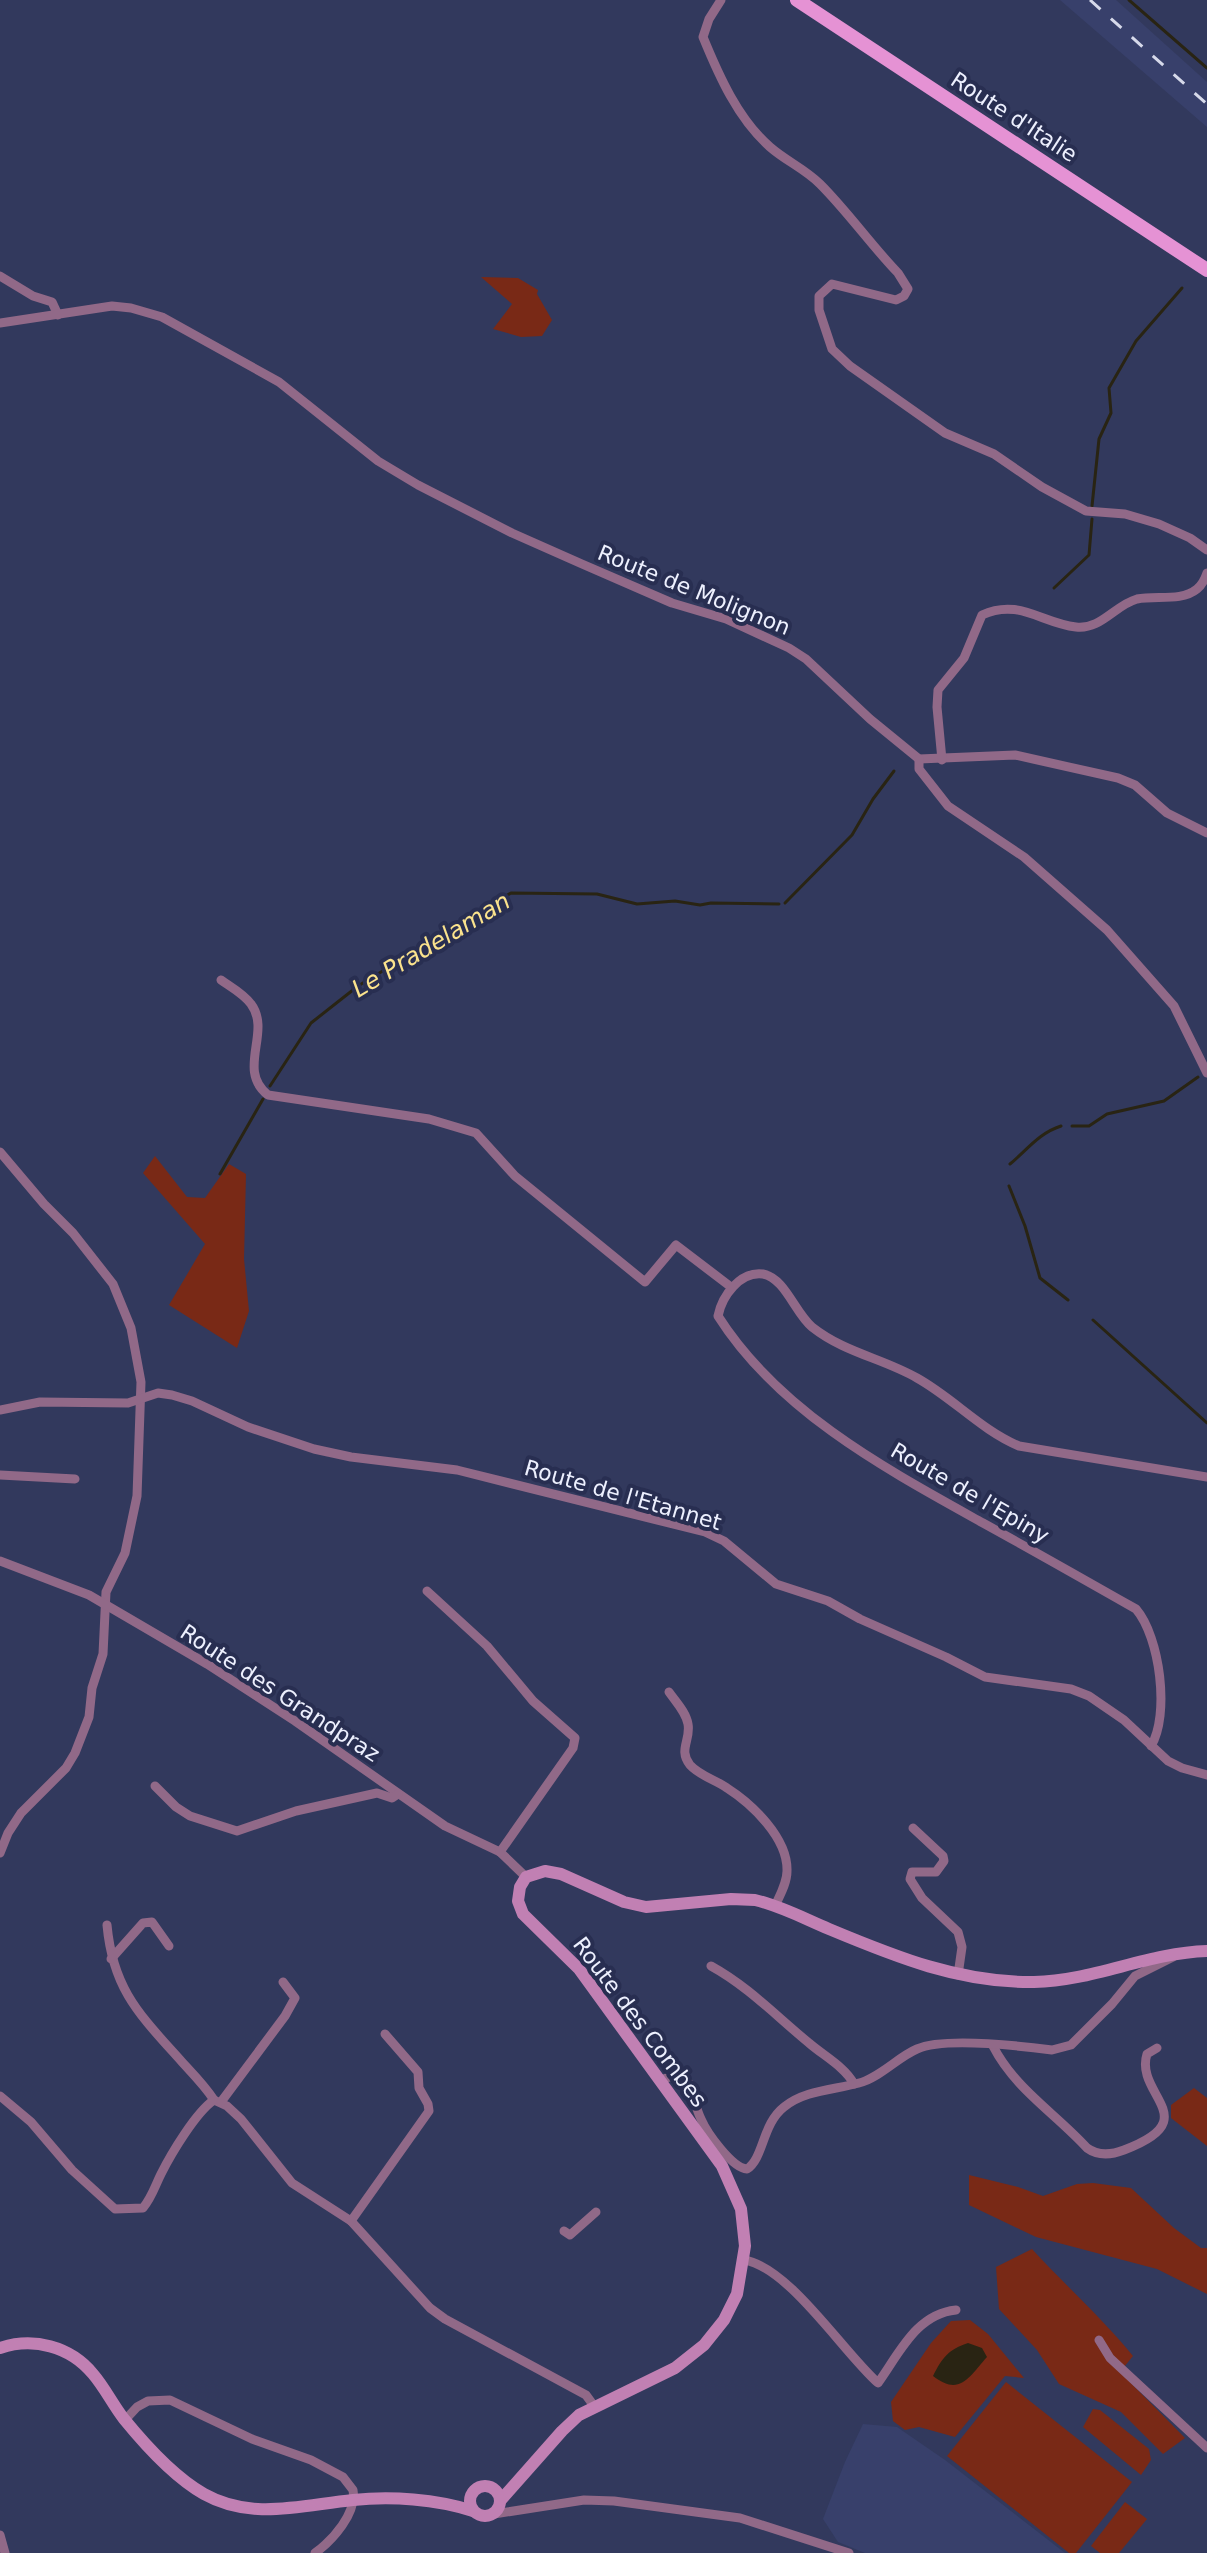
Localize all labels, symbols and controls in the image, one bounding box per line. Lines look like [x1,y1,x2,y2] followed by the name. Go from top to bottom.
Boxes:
[946,67,1082,167] street label: Route d'Italie
[594,540,794,640] street label: Route de Molignon
[347,887,515,1003] water label: Le Pradelaman
[886,1438,1054,1548] street label: Route de l'Epiny
[522,1455,725,1535] street label: Route de l'Etannet
[176,1619,384,1767] street label: Route des Grandpraz
[568,1932,712,2112] street label: Route des Combes

